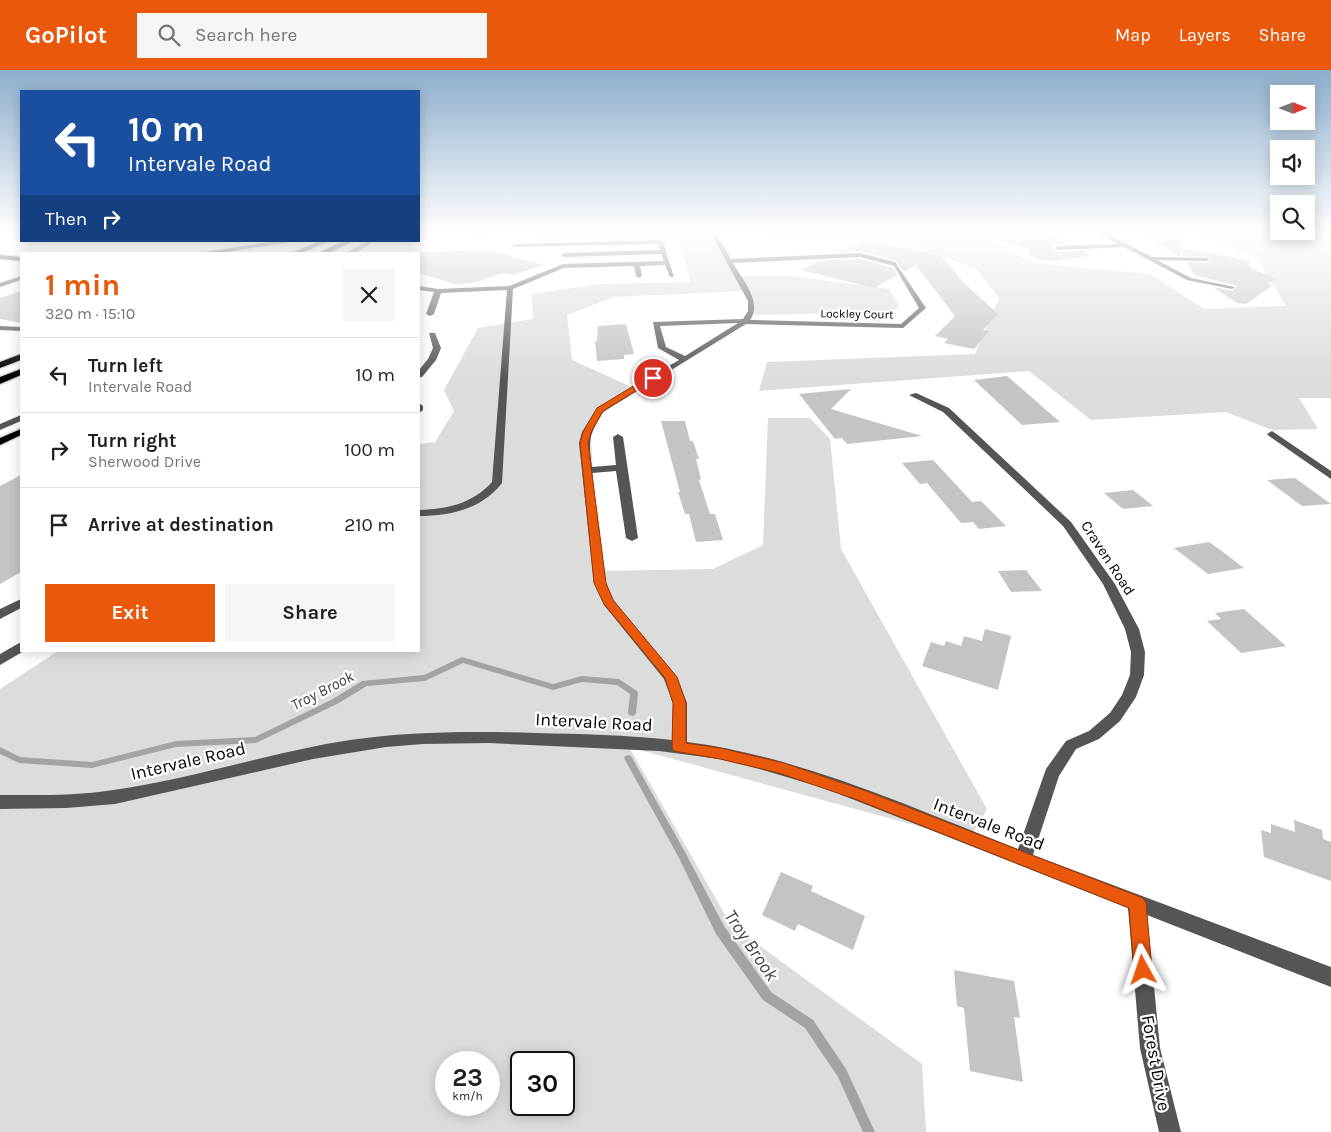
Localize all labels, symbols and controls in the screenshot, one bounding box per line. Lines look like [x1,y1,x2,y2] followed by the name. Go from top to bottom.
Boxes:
[137,13,487,58] search box
[25,21,107,49] text: GoPilot
[155,21,183,49] icon: search
[195,24,297,46] text: Search here
[1115,24,1151,46] text: Map
[1179,24,1231,46] text: Layers
[1259,24,1306,46] text: Share
[1270,85,1315,130] north arrow
[1270,85,1315,240] map controls
[128,109,205,150] text: 10 m
[45,110,110,175] icon: left
[1270,140,1315,185] button: sound
[128,151,271,177] text: Intervale Road
[1270,195,1315,240] button: search
[97,205,125,233] icon: right
[45,208,87,230] text: Then
[45,267,120,303] text: 1 min
[343,269,395,321] button: close
[45,304,135,323] text: 320 m · 15:10
[820,306,894,322] street label: Lockley Court
[88,355,163,377] text: Turn left
[632,357,674,399] pin
[45,361,73,389] icon: left
[355,364,395,386] text: 10 m
[639,364,667,392] icon: arrive
[88,377,192,396] text: Intervale Road
[88,430,177,452] text: Turn right
[45,436,73,464] icon: right
[344,439,395,461] text: 100 m
[88,452,201,471] text: Sherwood Drive
[45,511,73,539] icon: arrive
[88,514,274,536] text: Arrive at destination
[344,514,395,536] text: 210 m
[1077,517,1139,599] street label: Craven Road
[45,584,215,642] button: Exit
[225,584,395,642] button: Share
[288,666,358,714] water label: Troy Brook
[535,708,653,736] street label: Intervale Road
[128,737,248,785] street label: Intervale Road
[930,793,1048,855] street label: Intervale Road
[719,906,783,986] water label: Troy Brook
[1116,943,1168,995] position arrow
[1137,1013,1175,1113] street label: Forest Drive
[510,1051,575,1116] speed limit sign: 30
[452,1063,483,1092] text: 23
[452,1089,483,1103] text: km/h

